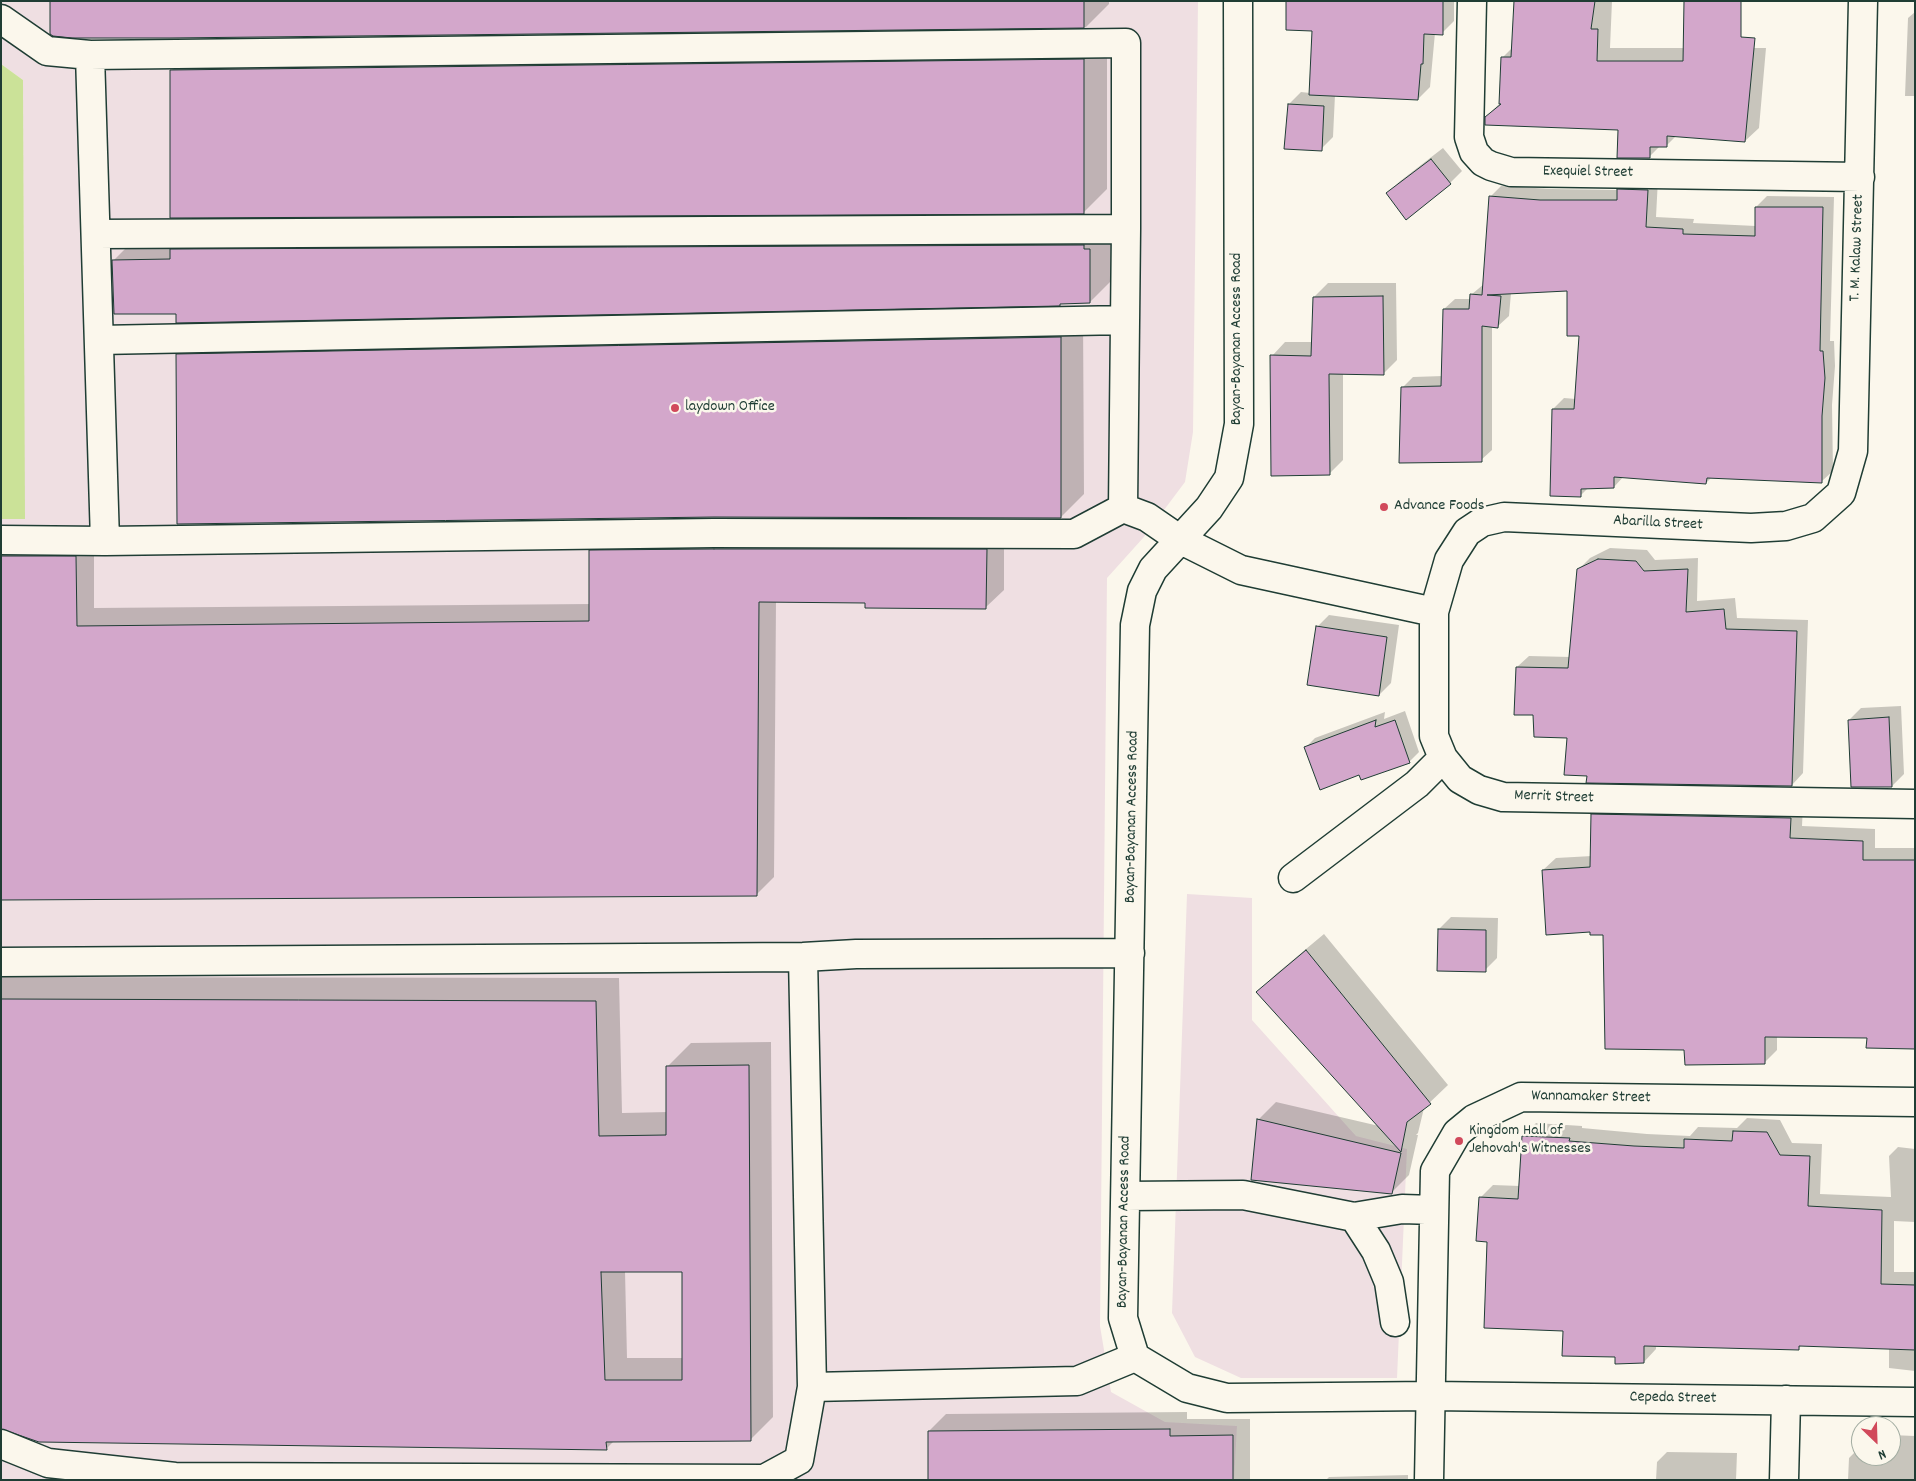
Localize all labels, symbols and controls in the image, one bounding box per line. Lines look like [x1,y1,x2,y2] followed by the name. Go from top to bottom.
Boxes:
[1543,163,1633,183] street label: Exequiel Street
[1847,194,1869,302] street label: T. M. Kalaw Street
[1228,253,1248,425] street label: Bayan-Bayanan Access Road
[685,398,775,418] place label: laydown Office
[669,402,681,414] marker: laydown Office
[1394,497,1485,517] place label: Advance Foods
[1378,501,1390,513] marker: Advance Foods
[1613,512,1703,536] street label: Abarilla Street
[1122,731,1144,903] street label: Bayan-Bayanan Access Road
[1514,787,1594,809] street label: Merrit Street
[1531,1087,1651,1109] street label: Wannamaker Street
[1469,1122,1591,1160] place label: Kingdom Hall of Jehovah's Witnesses
[1453,1135,1465,1147] marker: Kingdom Hall of Jehovah's Witnesses
[1114,1136,1136,1308] street label: Bayan-Bayanan Access Road
[1629,1389,1717,1409] street label: Cepeda Street
[1851,1416,1901,1466] north arrow
[1874,1443,1889,1464] text: N

